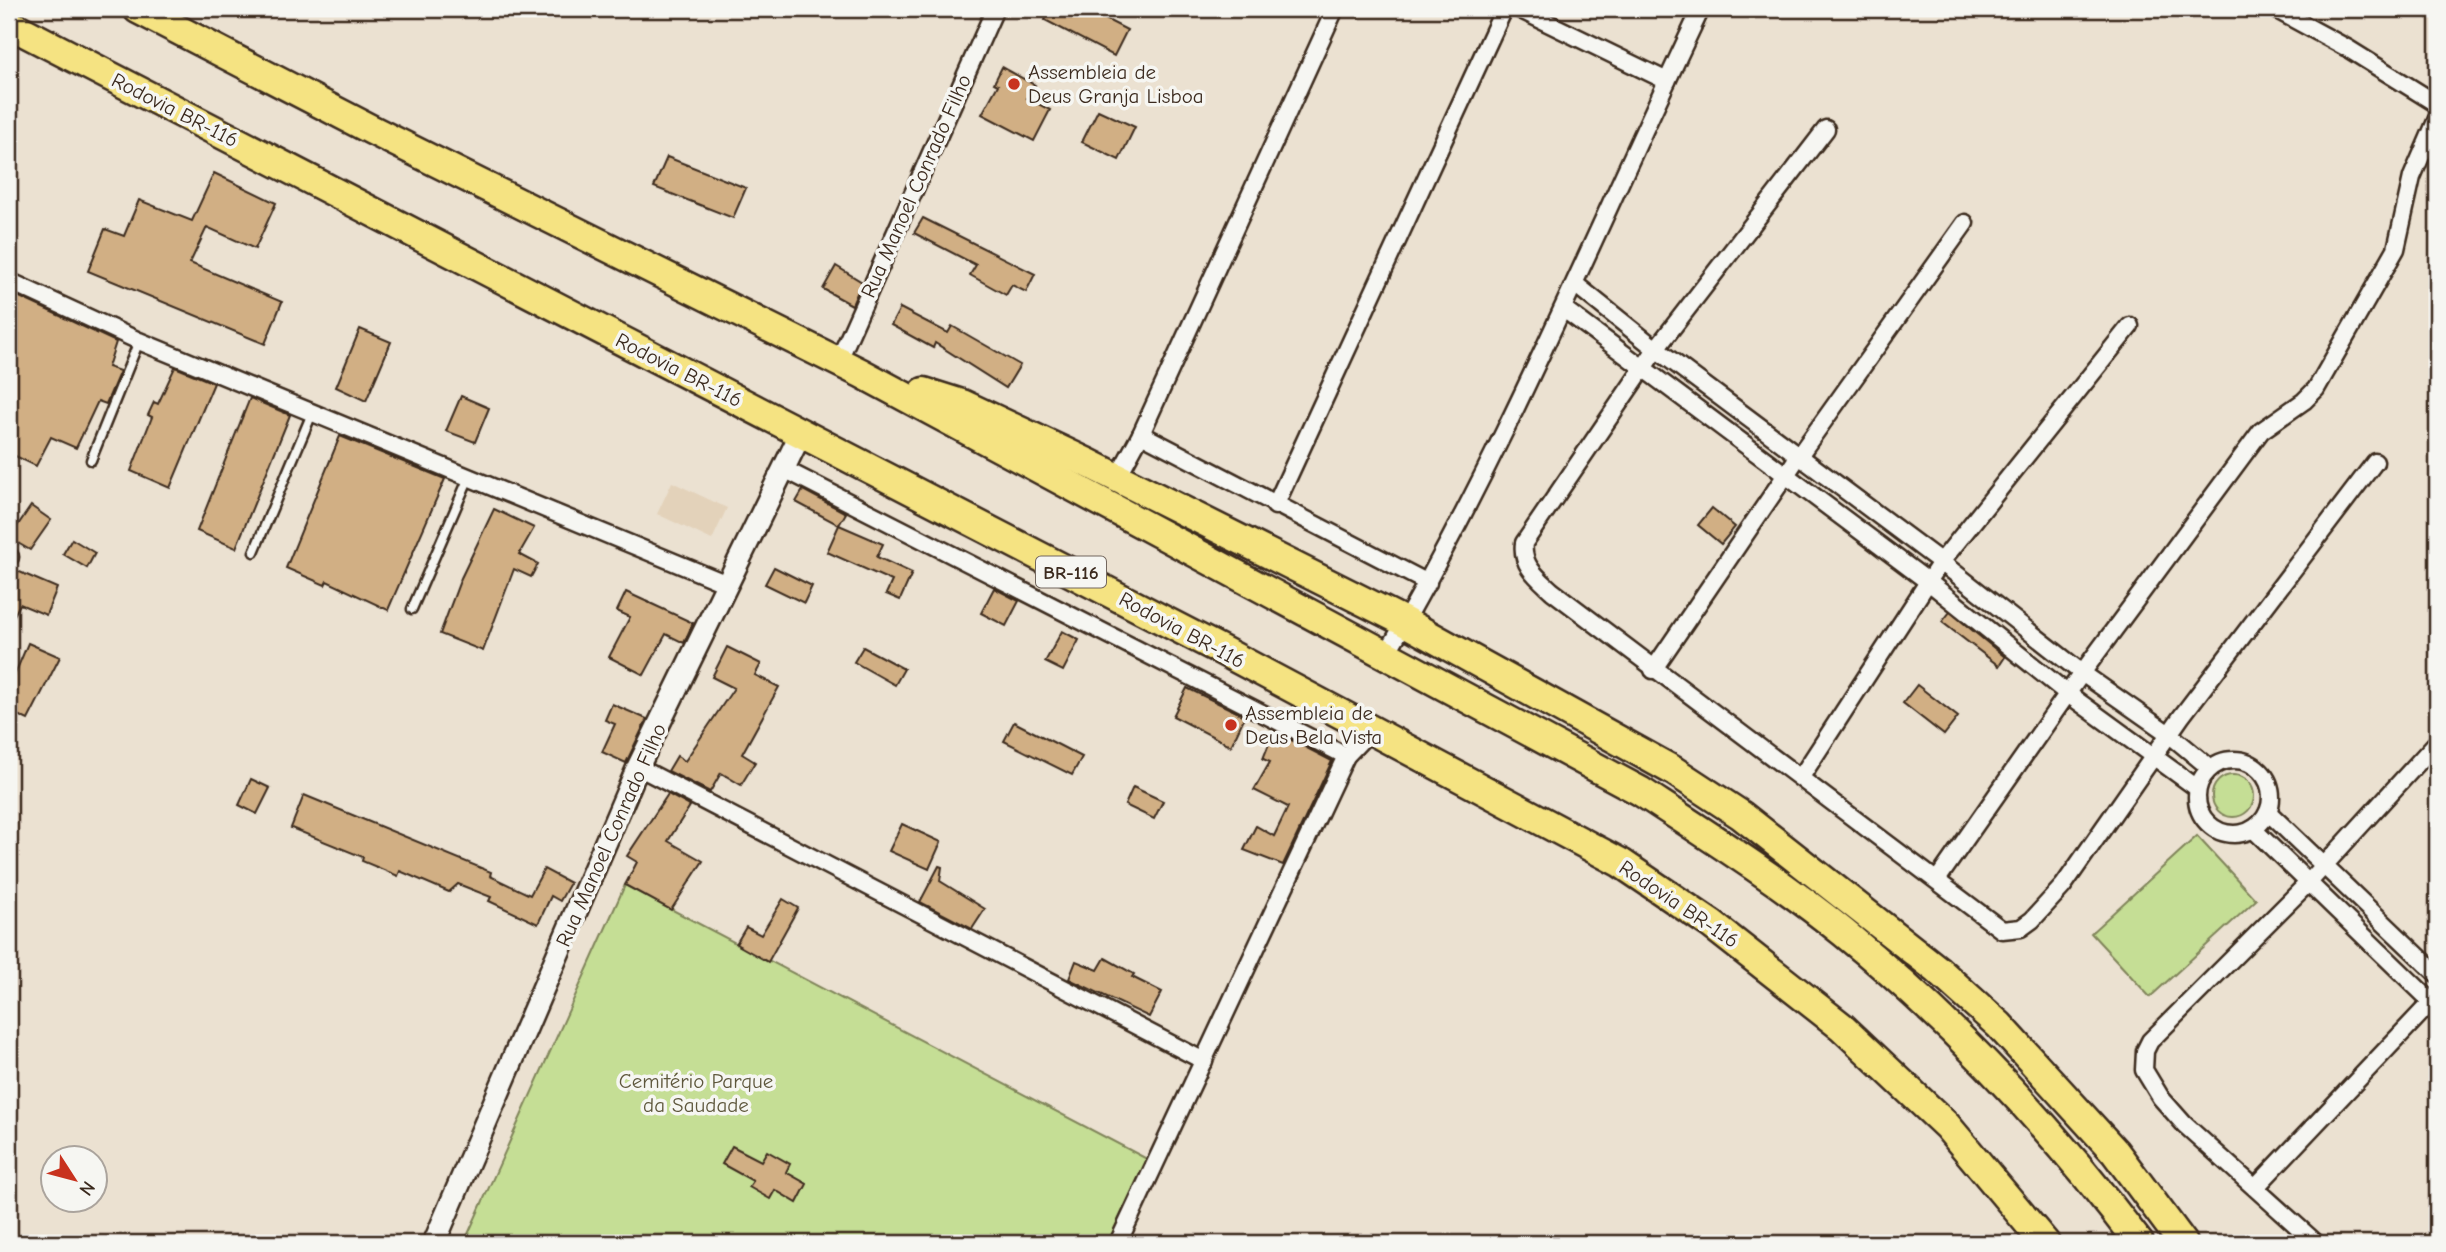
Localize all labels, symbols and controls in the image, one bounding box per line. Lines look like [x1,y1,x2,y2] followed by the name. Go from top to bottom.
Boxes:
[1028,60,1204,108] place label: Assembleia de Deus Granja Lisboa
[108,68,242,152] street label: Rodovia BR-116
[856,71,976,301] street label: Rua Manoel Conrado Filho
[1006,76,1022,92] marker: Assembleia de Deus Granja Lisboa
[612,328,746,412] street label: Rodovia BR-116
[1036,556,1106,587] road number: BR-116
[1115,587,1249,673] street label: Rodovia BR-116
[1245,701,1382,749] place label: Assembleia de Deus Bela Vista
[1223,717,1239,733] marker: Assembleia de Deus Bela Vista
[551,720,671,950] street label: Rua Manoel Conrado Filho
[1615,855,1743,953] street label: Rodovia BR-116
[619,1069,773,1117] park label: Cemitério Parque da Saudade
[38,1144,108,1214] north arrow
[74,1177,99,1200] text: N

